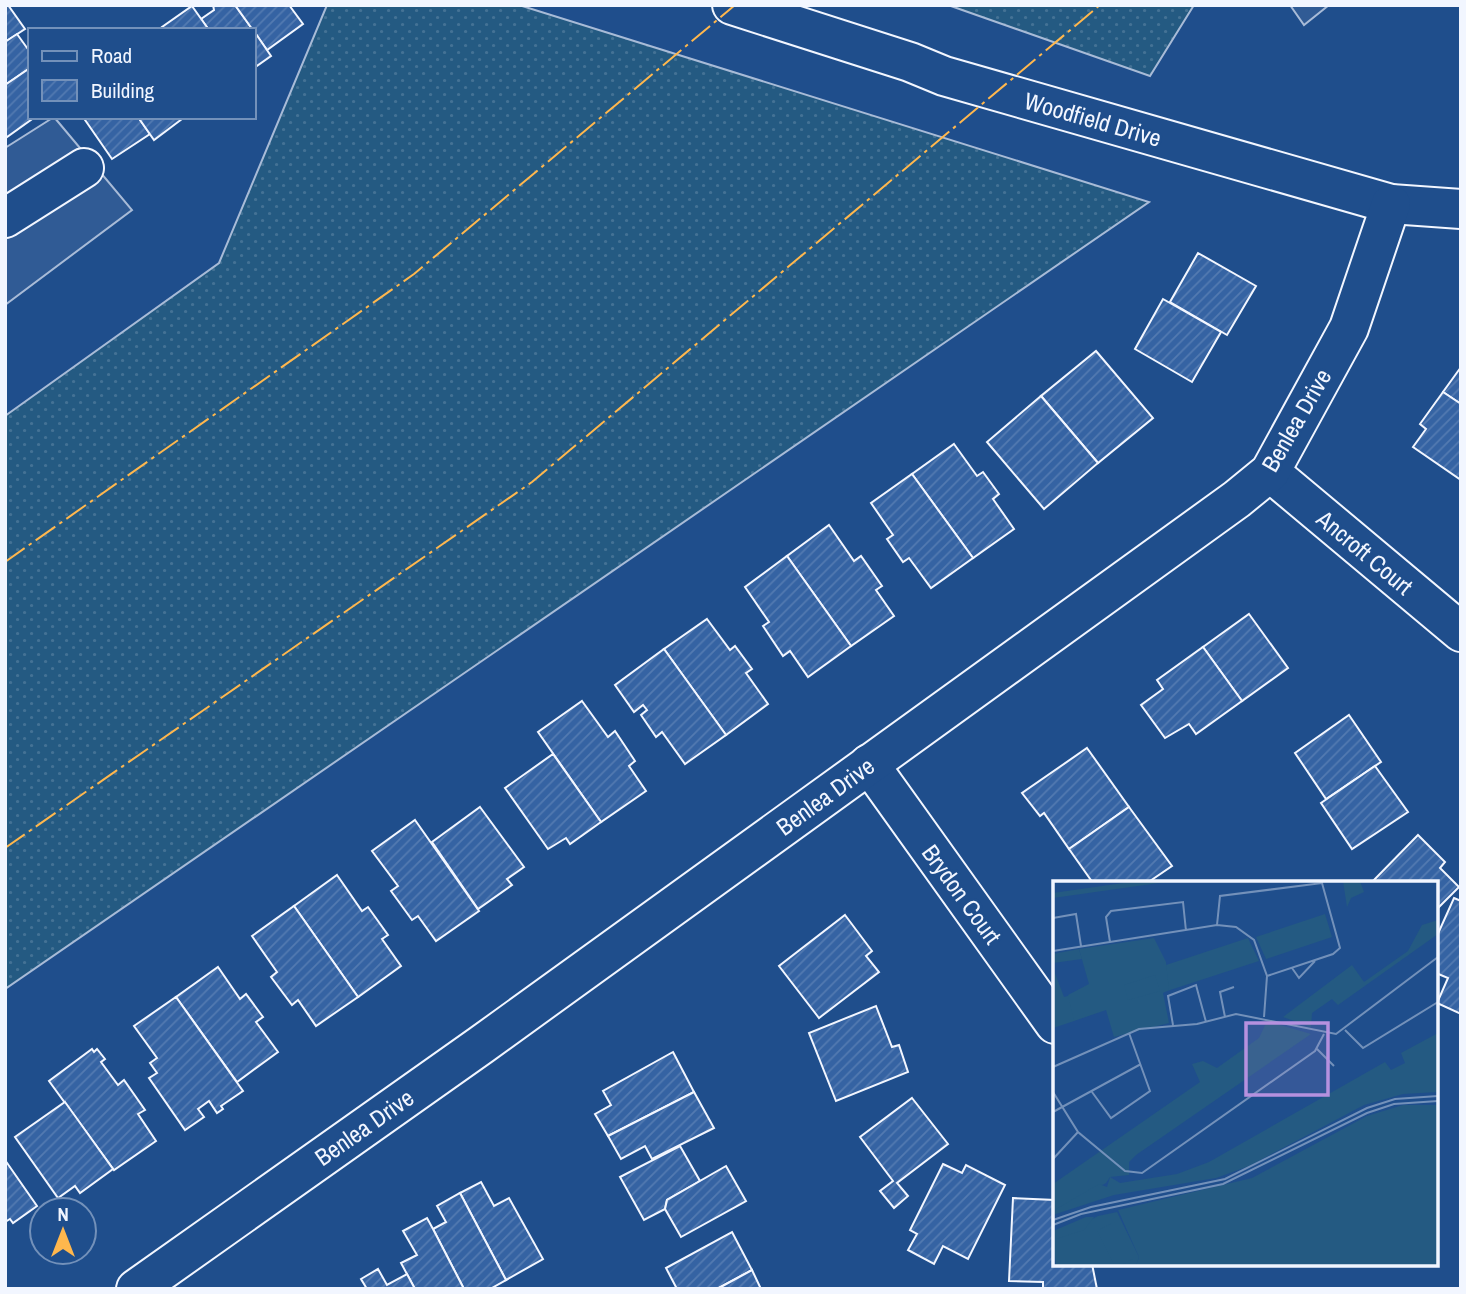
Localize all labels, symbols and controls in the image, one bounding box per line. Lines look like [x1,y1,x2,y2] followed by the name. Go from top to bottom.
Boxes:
[28,28,256,119] legend
[91,41,132,70] text: Road
[91,76,155,105] text: Building
[1021,84,1165,154] street label: Woodfield Drive
[1254,363,1338,477] street label: Benlea Drive
[1310,502,1420,602] street label: Ancroft Court
[770,750,880,842] street label: Benlea Drive
[915,838,1009,951] street label: Brydon Court
[1053,881,1438,1266] inset map
[308,1081,420,1173] street label: Benlea Drive
[28,1196,98,1266] north arrow
[57,1201,69,1227] text: N

